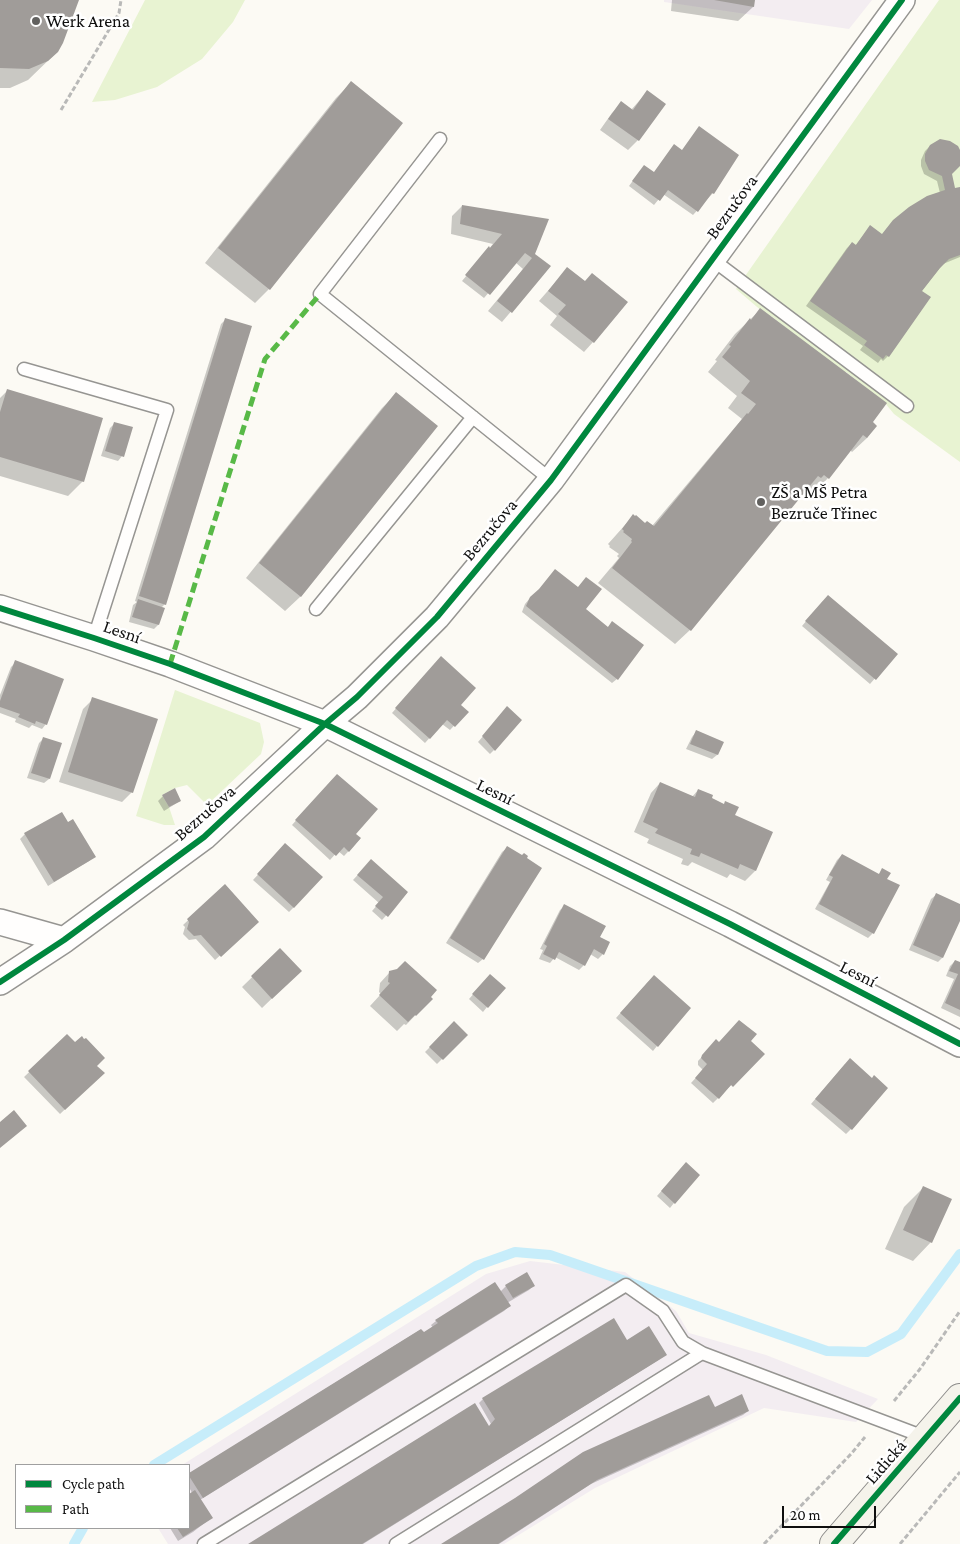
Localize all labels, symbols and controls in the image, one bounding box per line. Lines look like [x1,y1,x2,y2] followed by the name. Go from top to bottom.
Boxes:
[46,10,130,32] place label: Werk Arena
[30,15,42,27] marker: Werk Arena
[701,171,763,243] street label: Bezručova
[771,481,877,524] place label: ZŠ a MŠ Petra Bezruče Třinec
[458,495,522,565] street label: Bezručova
[755,496,767,508] marker: ZŠ a MŠ Petra Bezruče Třinec
[100,616,144,648] street label: Lesní
[473,774,517,810] street label: Lesní
[170,781,240,845] street label: Bezručova
[836,956,880,992] street label: Lesní
[861,1435,911,1489] street label: Lidická
[15,1464,190,1529] legend
[62,1476,125,1492] text: Cycle path
[785,1496,879,1528] scale bar
[62,1501,89,1517] text: Path
[790,1507,821,1523] text: 20 m

